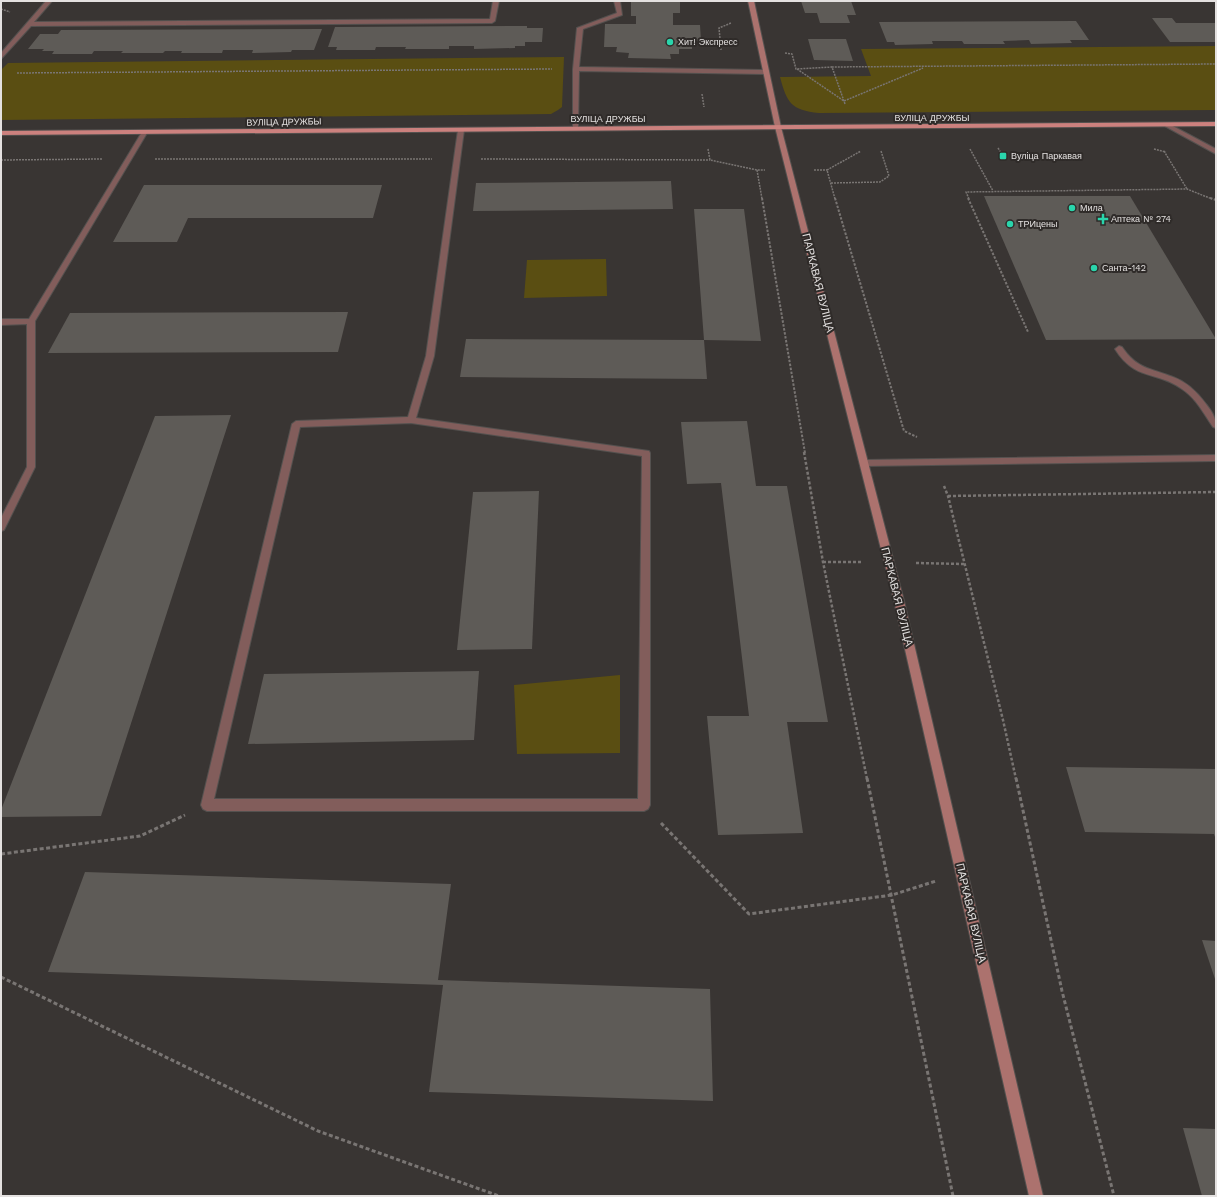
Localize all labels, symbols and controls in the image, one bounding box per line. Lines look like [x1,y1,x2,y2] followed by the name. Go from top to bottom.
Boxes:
[665,37,675,47] marker: Хит! Экспресс
[678,37,738,47] place label: Хит! Экспресс
[894,113,970,123] street label: ВУЛІЦА ДРУЖБЫ
[570,114,646,124] street label: ВУЛІЦА ДРУЖБЫ
[246,116,322,128] street label: ВУЛІЦА ДРУЖБЫ
[998,151,1008,161] marker: Вуліца Паркавая
[1011,151,1082,161] place label: Вуліца Паркавая
[1067,203,1077,213] marker: Мила
[1080,203,1103,213] place label: Мила
[1098,214,1108,224] marker: Аптека № 274
[1111,214,1172,224] place label: Аптека № 274
[1005,219,1015,229] marker: ТРИцены
[1018,219,1057,229] place label: ТРИцены
[799,232,837,335] street label: ПАРКАВАЯ ВУЛІЦА
[1089,263,1099,273] marker: Санта-142
[1102,263,1146,273] place label: Санта-142
[878,546,916,649] street label: ПАРКАВАЯ ВУЛІЦА
[953,862,989,965] street label: ПАРКАВАЯ ВУЛІЦА

